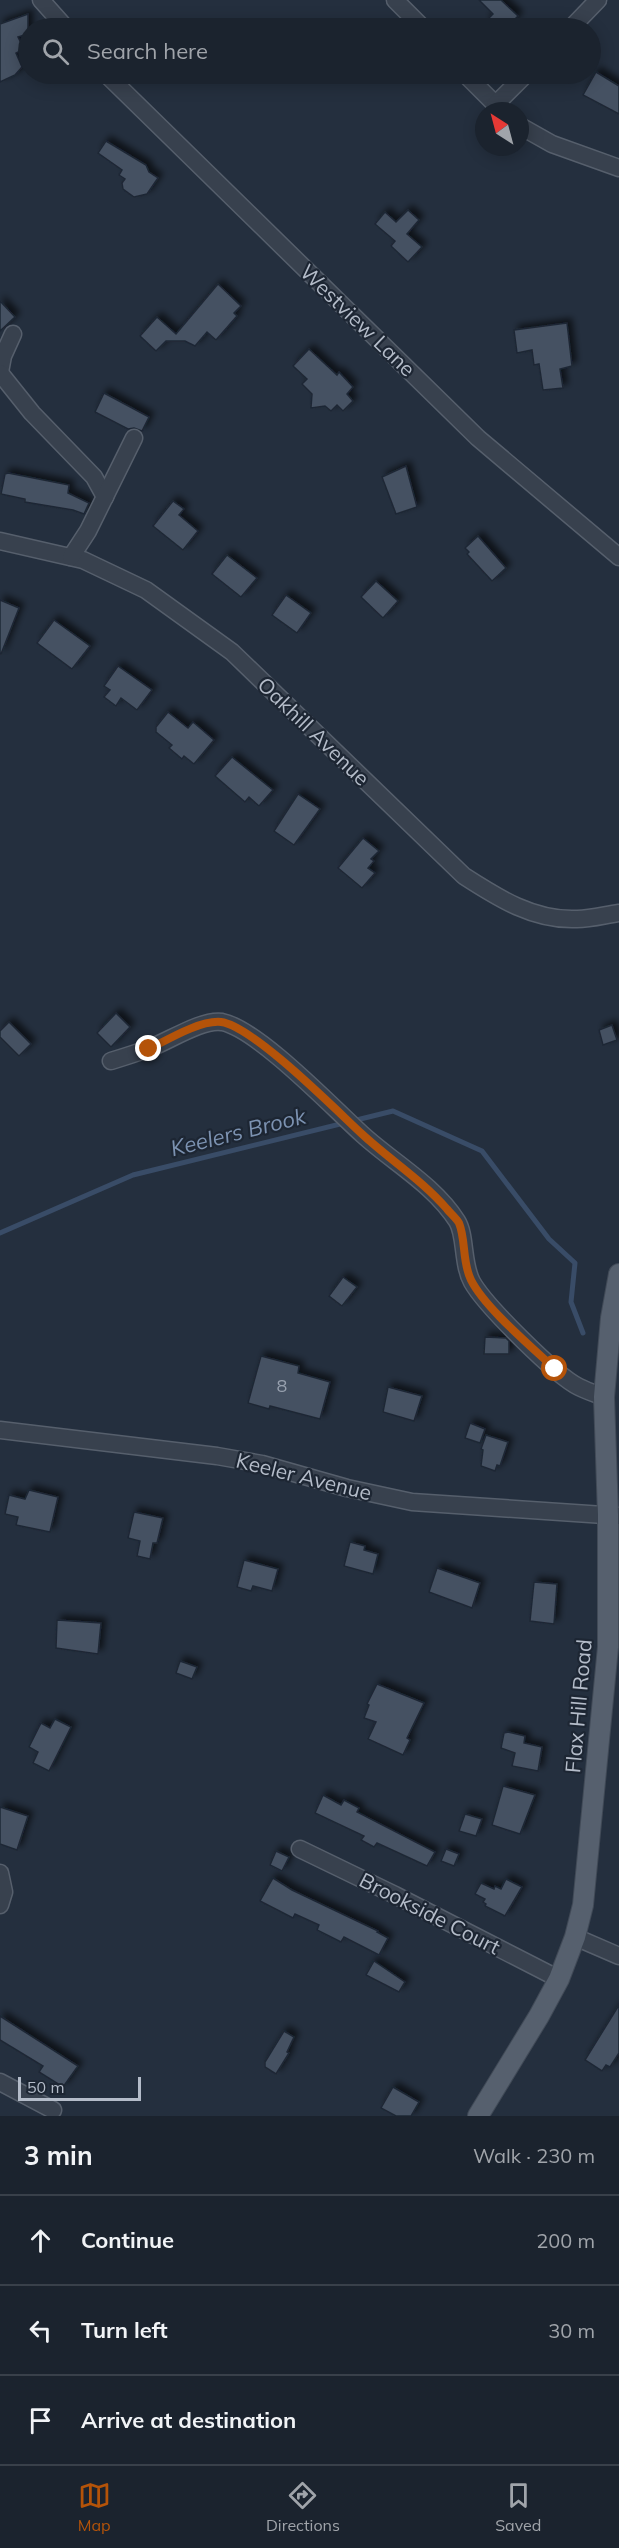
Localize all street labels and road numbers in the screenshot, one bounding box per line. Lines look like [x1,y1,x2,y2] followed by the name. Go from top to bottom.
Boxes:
[295,258,421,382] street label: Westview Lane
[253,671,375,791] street label: Oakhill Avenue
[234,1447,374,1505] street label: Keeler Avenue
[559,1638,597,1774] street label: Flax Hill Road
[355,1866,505,1960] street label: Brookside Court

